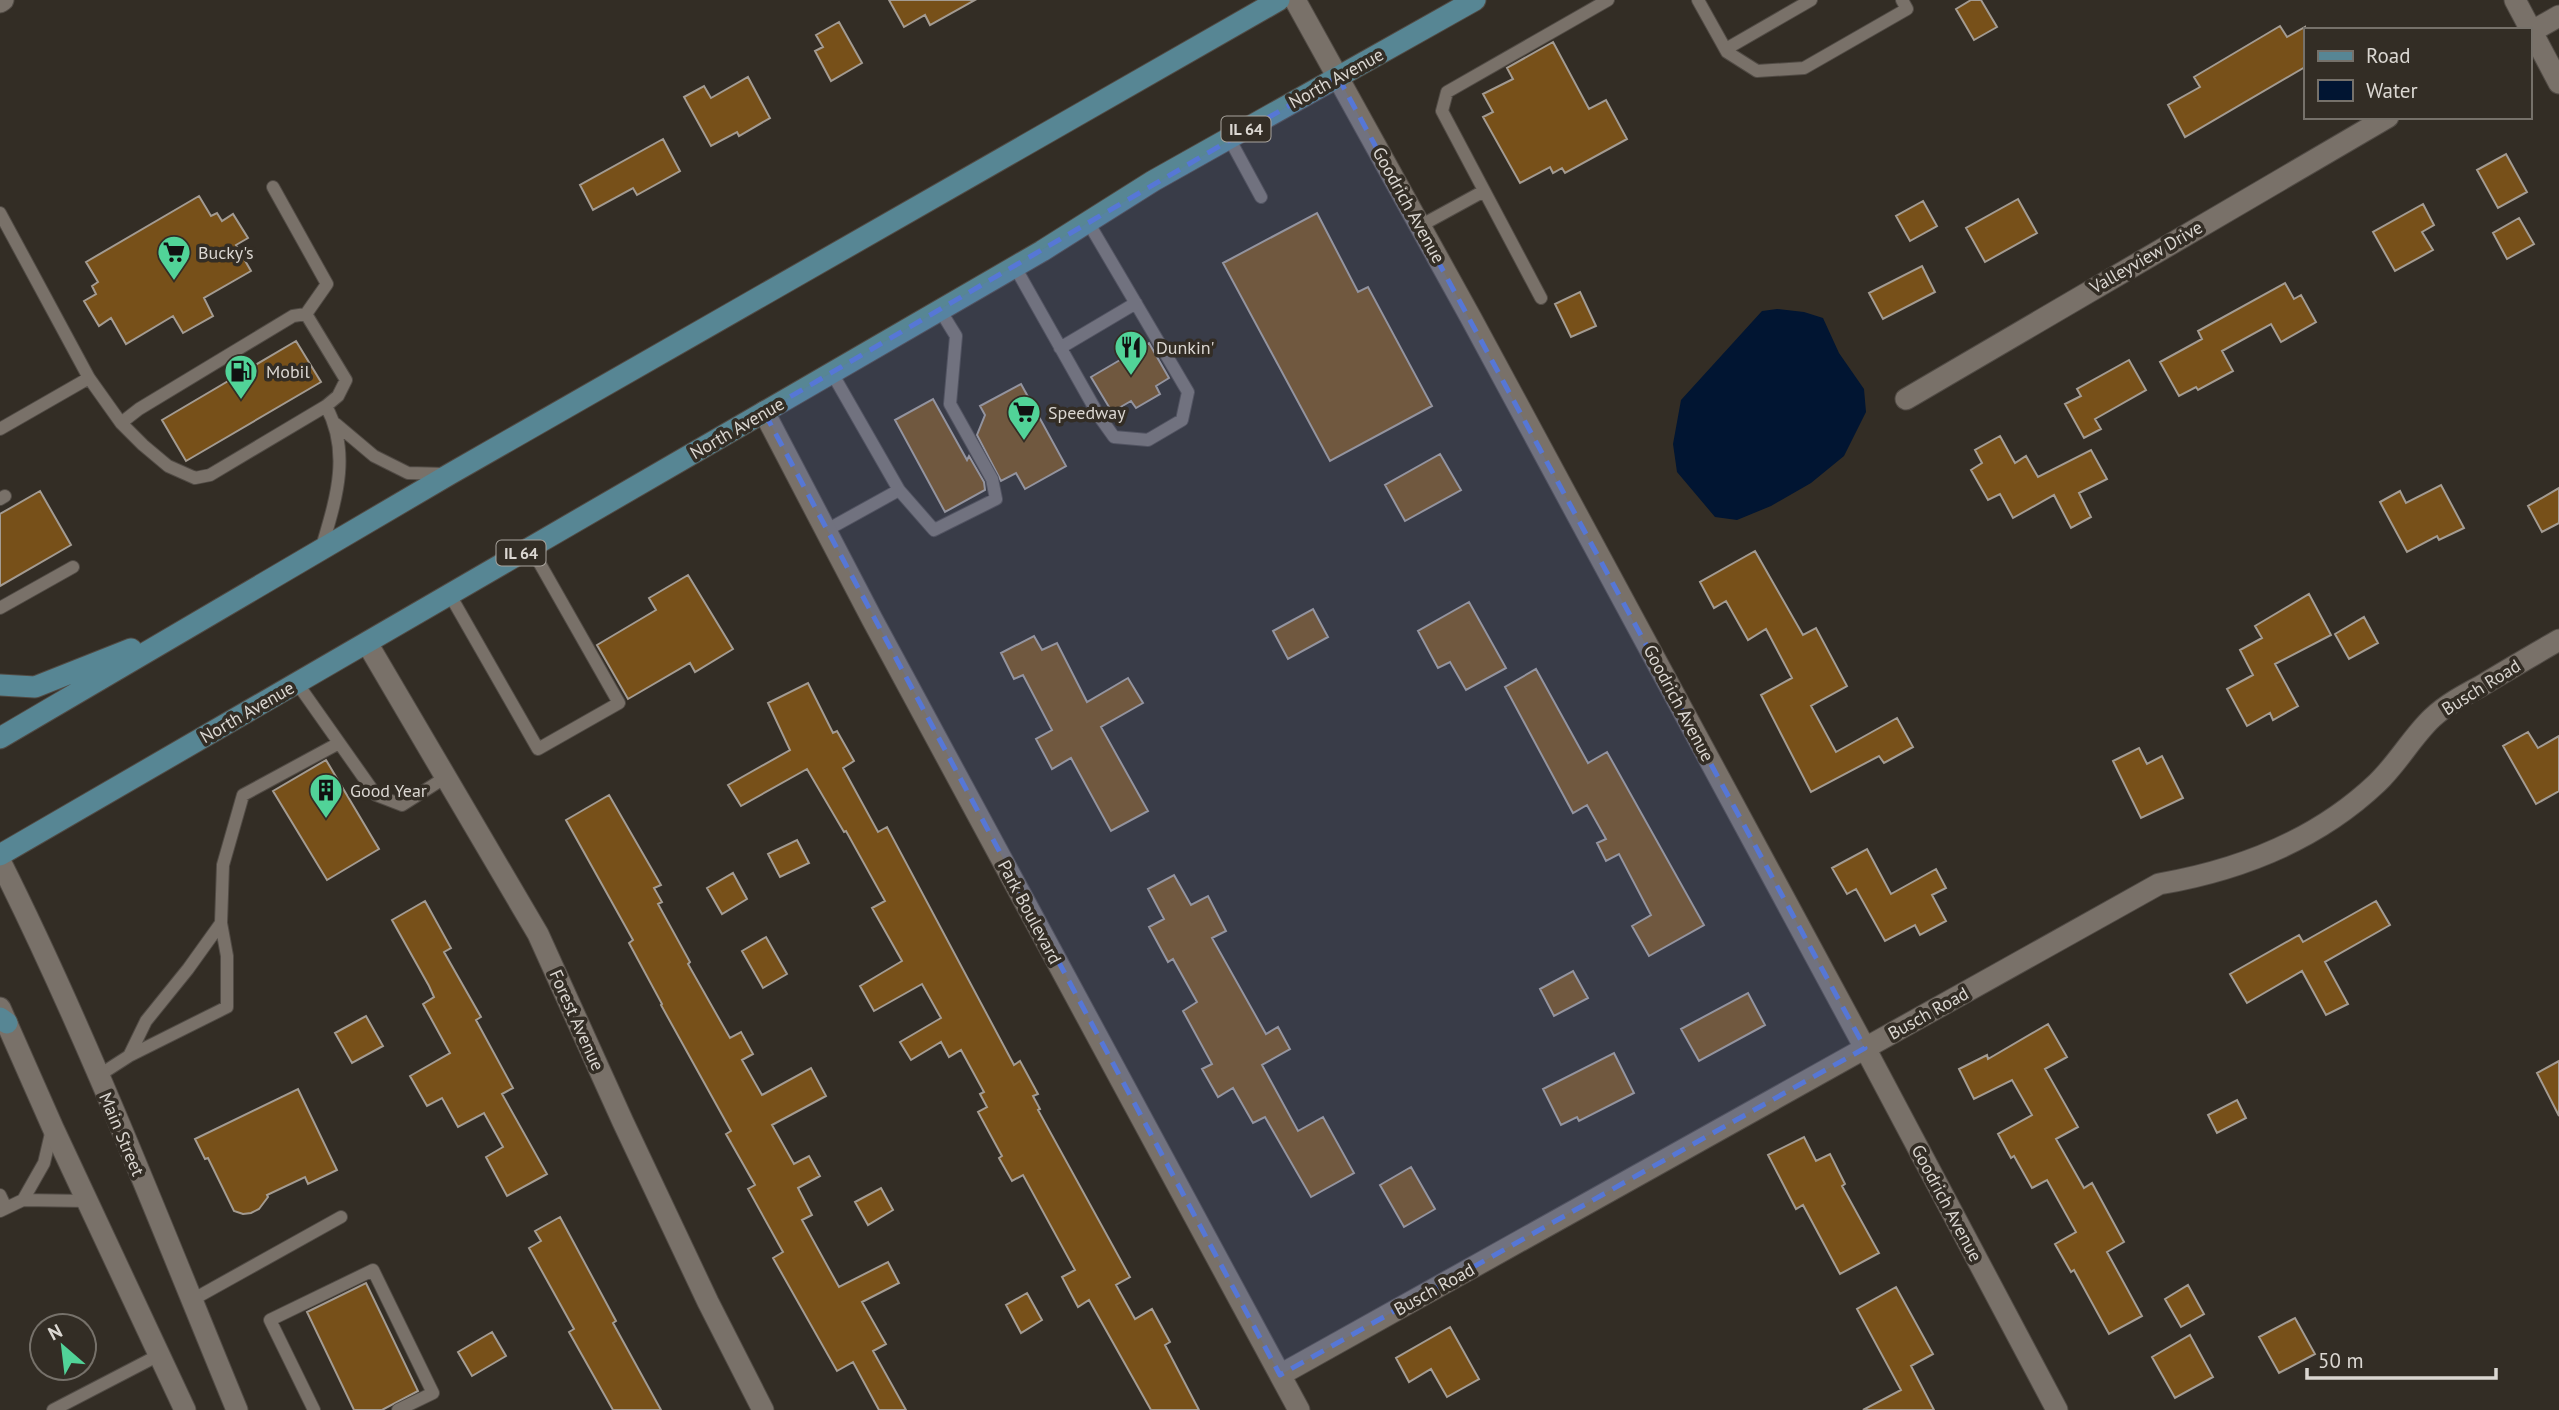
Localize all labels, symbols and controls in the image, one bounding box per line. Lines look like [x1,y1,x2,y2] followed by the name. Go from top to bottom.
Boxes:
[2304,28,2531,119] legend
[2366,42,2410,69] text: Road
[1285,43,1387,113] street label: North Avenue
[2366,77,2418,104] text: Water
[1222,116,1270,141] road number: IL 64
[1368,143,1450,267] street label: Goodrich Avenue
[2085,215,2206,299] street label: Valleyview Drive
[155,233,193,282] supermarket icon: Bucky's
[198,241,254,264] place label: Bucky's
[1112,328,1150,377] restaurant icon: Dunkin'
[1156,336,1215,359] place label: Dunkin'
[222,352,260,401] fuel station icon: Mobil
[266,360,310,383] place label: Mobil
[686,392,788,464] street label: North Avenue
[1005,393,1043,442] supermarket icon: Speedway
[1048,401,1126,424] place label: Speedway
[496,540,546,566] road number: IL 64
[1638,640,1720,766] street label: Goodrich Avenue
[2437,654,2525,720] street label: Busch Road
[196,676,298,748] street label: North Avenue
[307,771,345,820] building icon: Good Year
[350,779,427,802] place label: Good Year
[993,856,1067,968] street label: Park Boulevard
[544,966,610,1074] street label: Forest Avenue
[1884,981,1972,1045] street label: Busch Road
[94,1089,150,1179] street label: Main Street
[1906,1140,1988,1266] street label: Goodrich Avenue
[1390,1257,1478,1321] street label: Busch Road
[28,1312,98,1382] north arrow
[44,1318,66,1346] text: N
[2307,1336,2496,1380] scale bar
[2318,1347,2364,1374] text: 50 m

